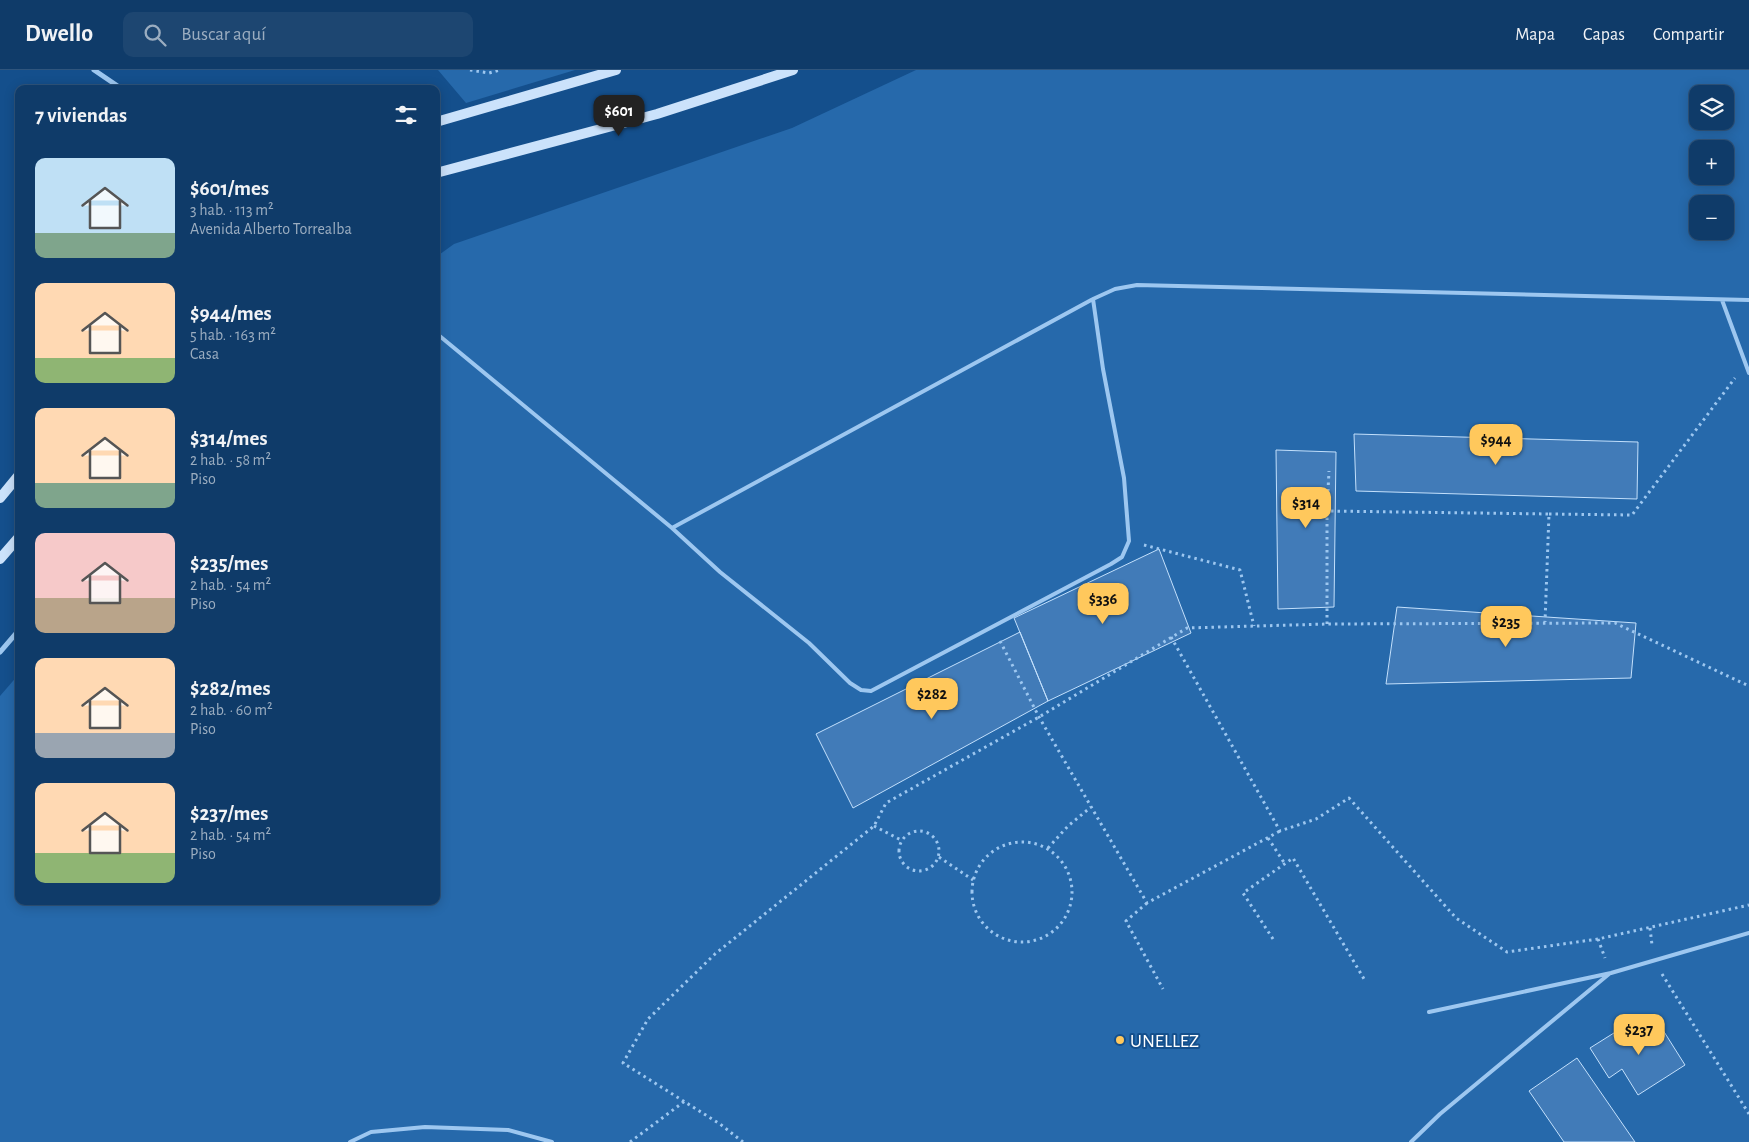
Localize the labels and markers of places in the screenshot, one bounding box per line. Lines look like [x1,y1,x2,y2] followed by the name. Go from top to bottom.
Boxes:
[589,94,649,137] pin: $601
[1466,424,1526,466] pin: $944
[1276,486,1336,529] pin: $314
[1073,582,1133,625] pin: $336
[1476,606,1536,648] pin: $235
[902,678,962,720] pin: $282
[1609,1014,1669,1056] pin: $237
[1130,1032,1199,1051] place label: UNELLEZ
[1114,1034,1126,1046] marker: UNELLEZ

